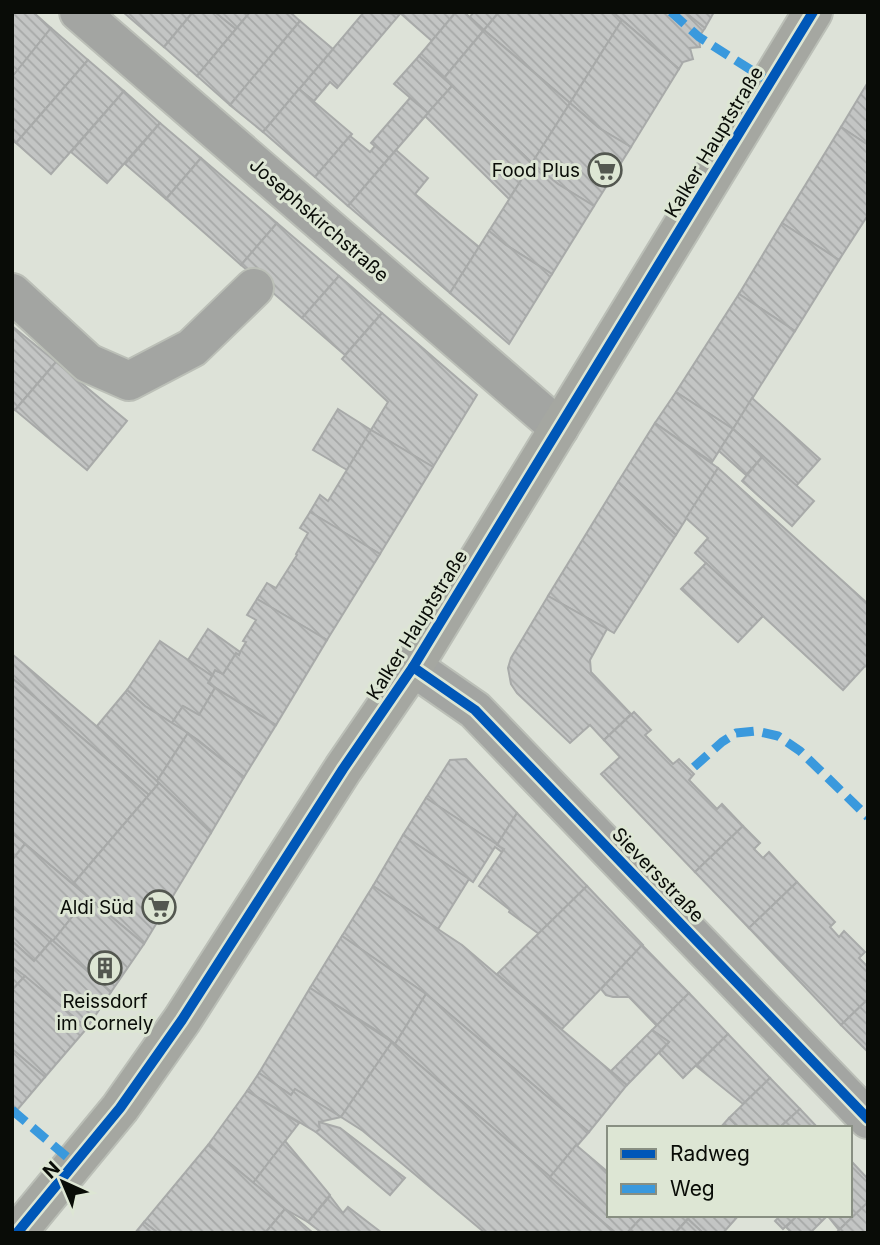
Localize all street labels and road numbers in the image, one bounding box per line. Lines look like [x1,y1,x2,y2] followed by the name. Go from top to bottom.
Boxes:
[660,62,768,222] street label: Kalker Hauptstraße
[245,153,393,287] street label: Josephskirchstraße
[362,546,472,704] street label: Kalker Hauptstraße
[607,823,709,927] street label: Sieversstraße

